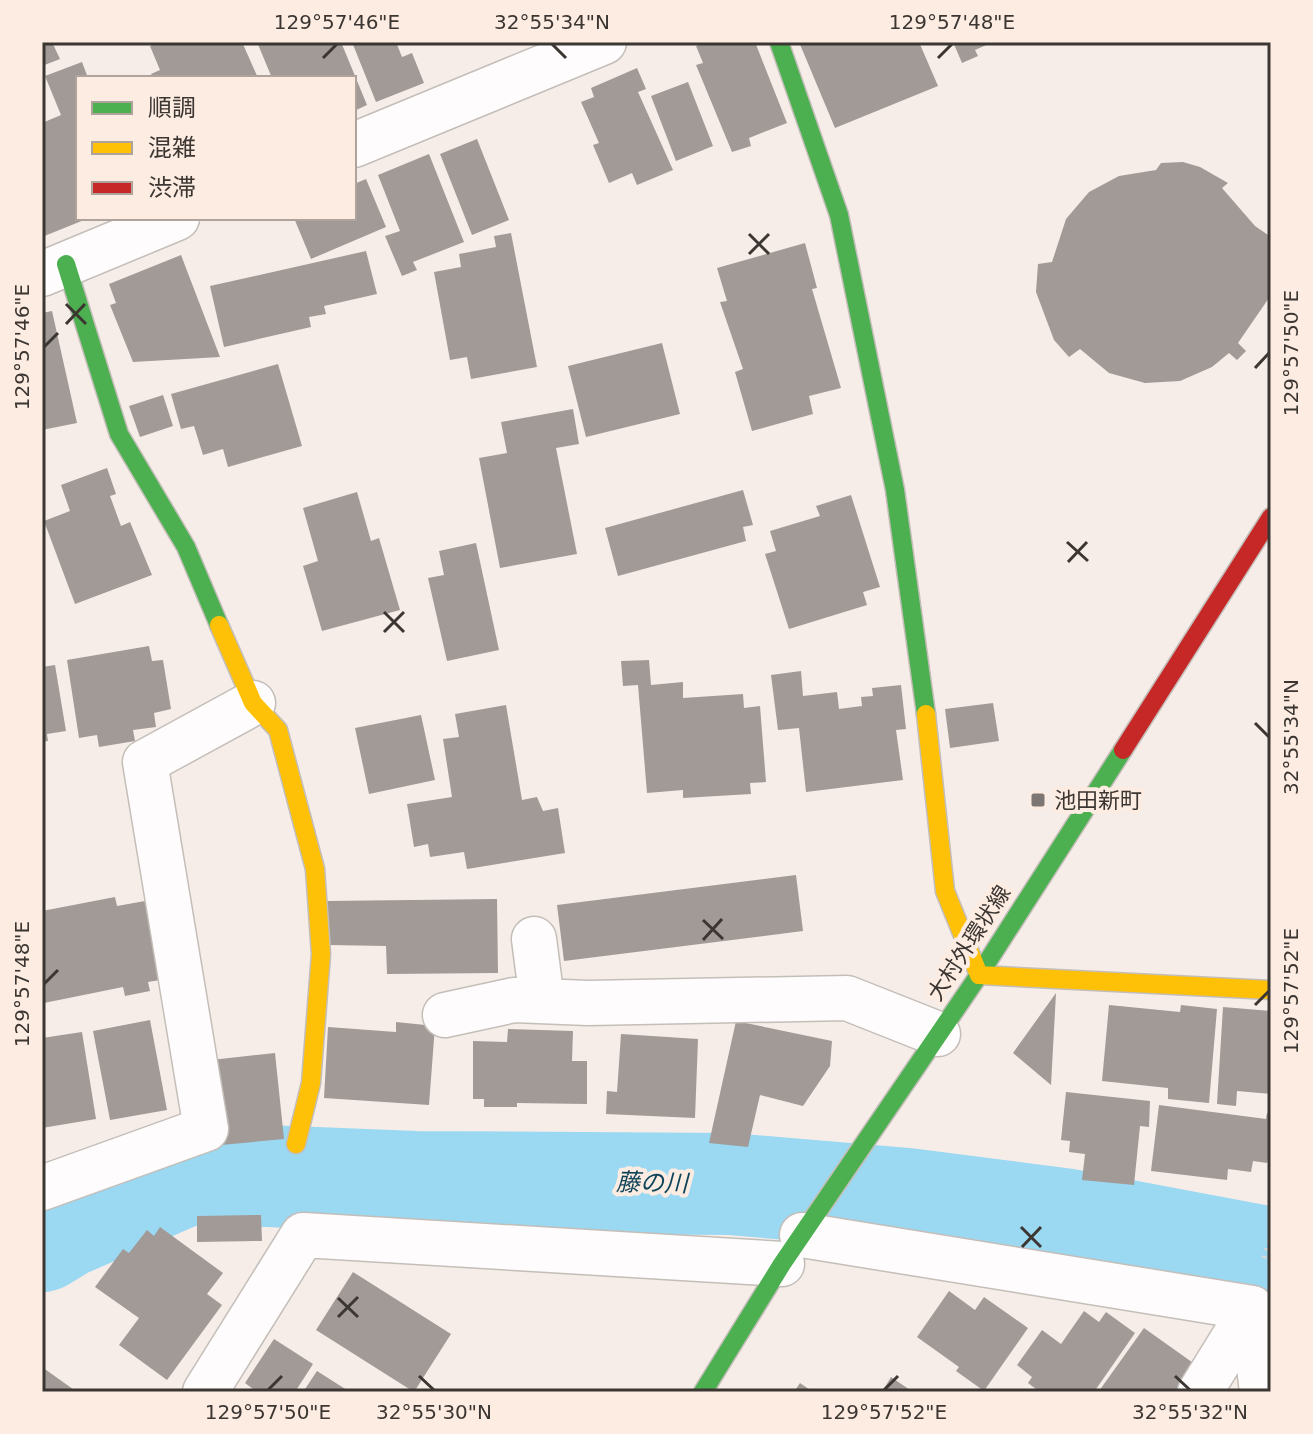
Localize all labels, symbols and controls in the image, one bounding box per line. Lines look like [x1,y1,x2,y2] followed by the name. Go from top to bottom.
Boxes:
[274,10,400,34] text: 129°57'46"E
[494,10,610,34] text: 32°55'34"N
[889,10,1015,34] text: 129°57'48"E
[76,76,356,220] legend
[148,94,196,122] text: 順調
[148,134,196,162] text: 混雑
[148,174,196,202] text: 渋滞
[10,284,34,410] text: 129°57'46"E
[1279,290,1303,416] text: 129°57'50"E
[1279,679,1303,795] text: 32°55'34"N
[1054,788,1142,813] place label: 池田新町
[1029,791,1047,809] marker: 池田新町
[923,881,1015,1005] street label: 大村外環状線
[10,921,34,1047] text: 129°57'48"E
[1279,928,1303,1054] text: 129°57'52"E
[616,1168,691,1198] water label: 藤の川
[205,1400,331,1424] text: 129°57'50"E
[376,1400,492,1424] text: 32°55'30"N
[821,1400,947,1424] text: 129°57'52"E
[1132,1400,1248,1424] text: 32°55'32"N

